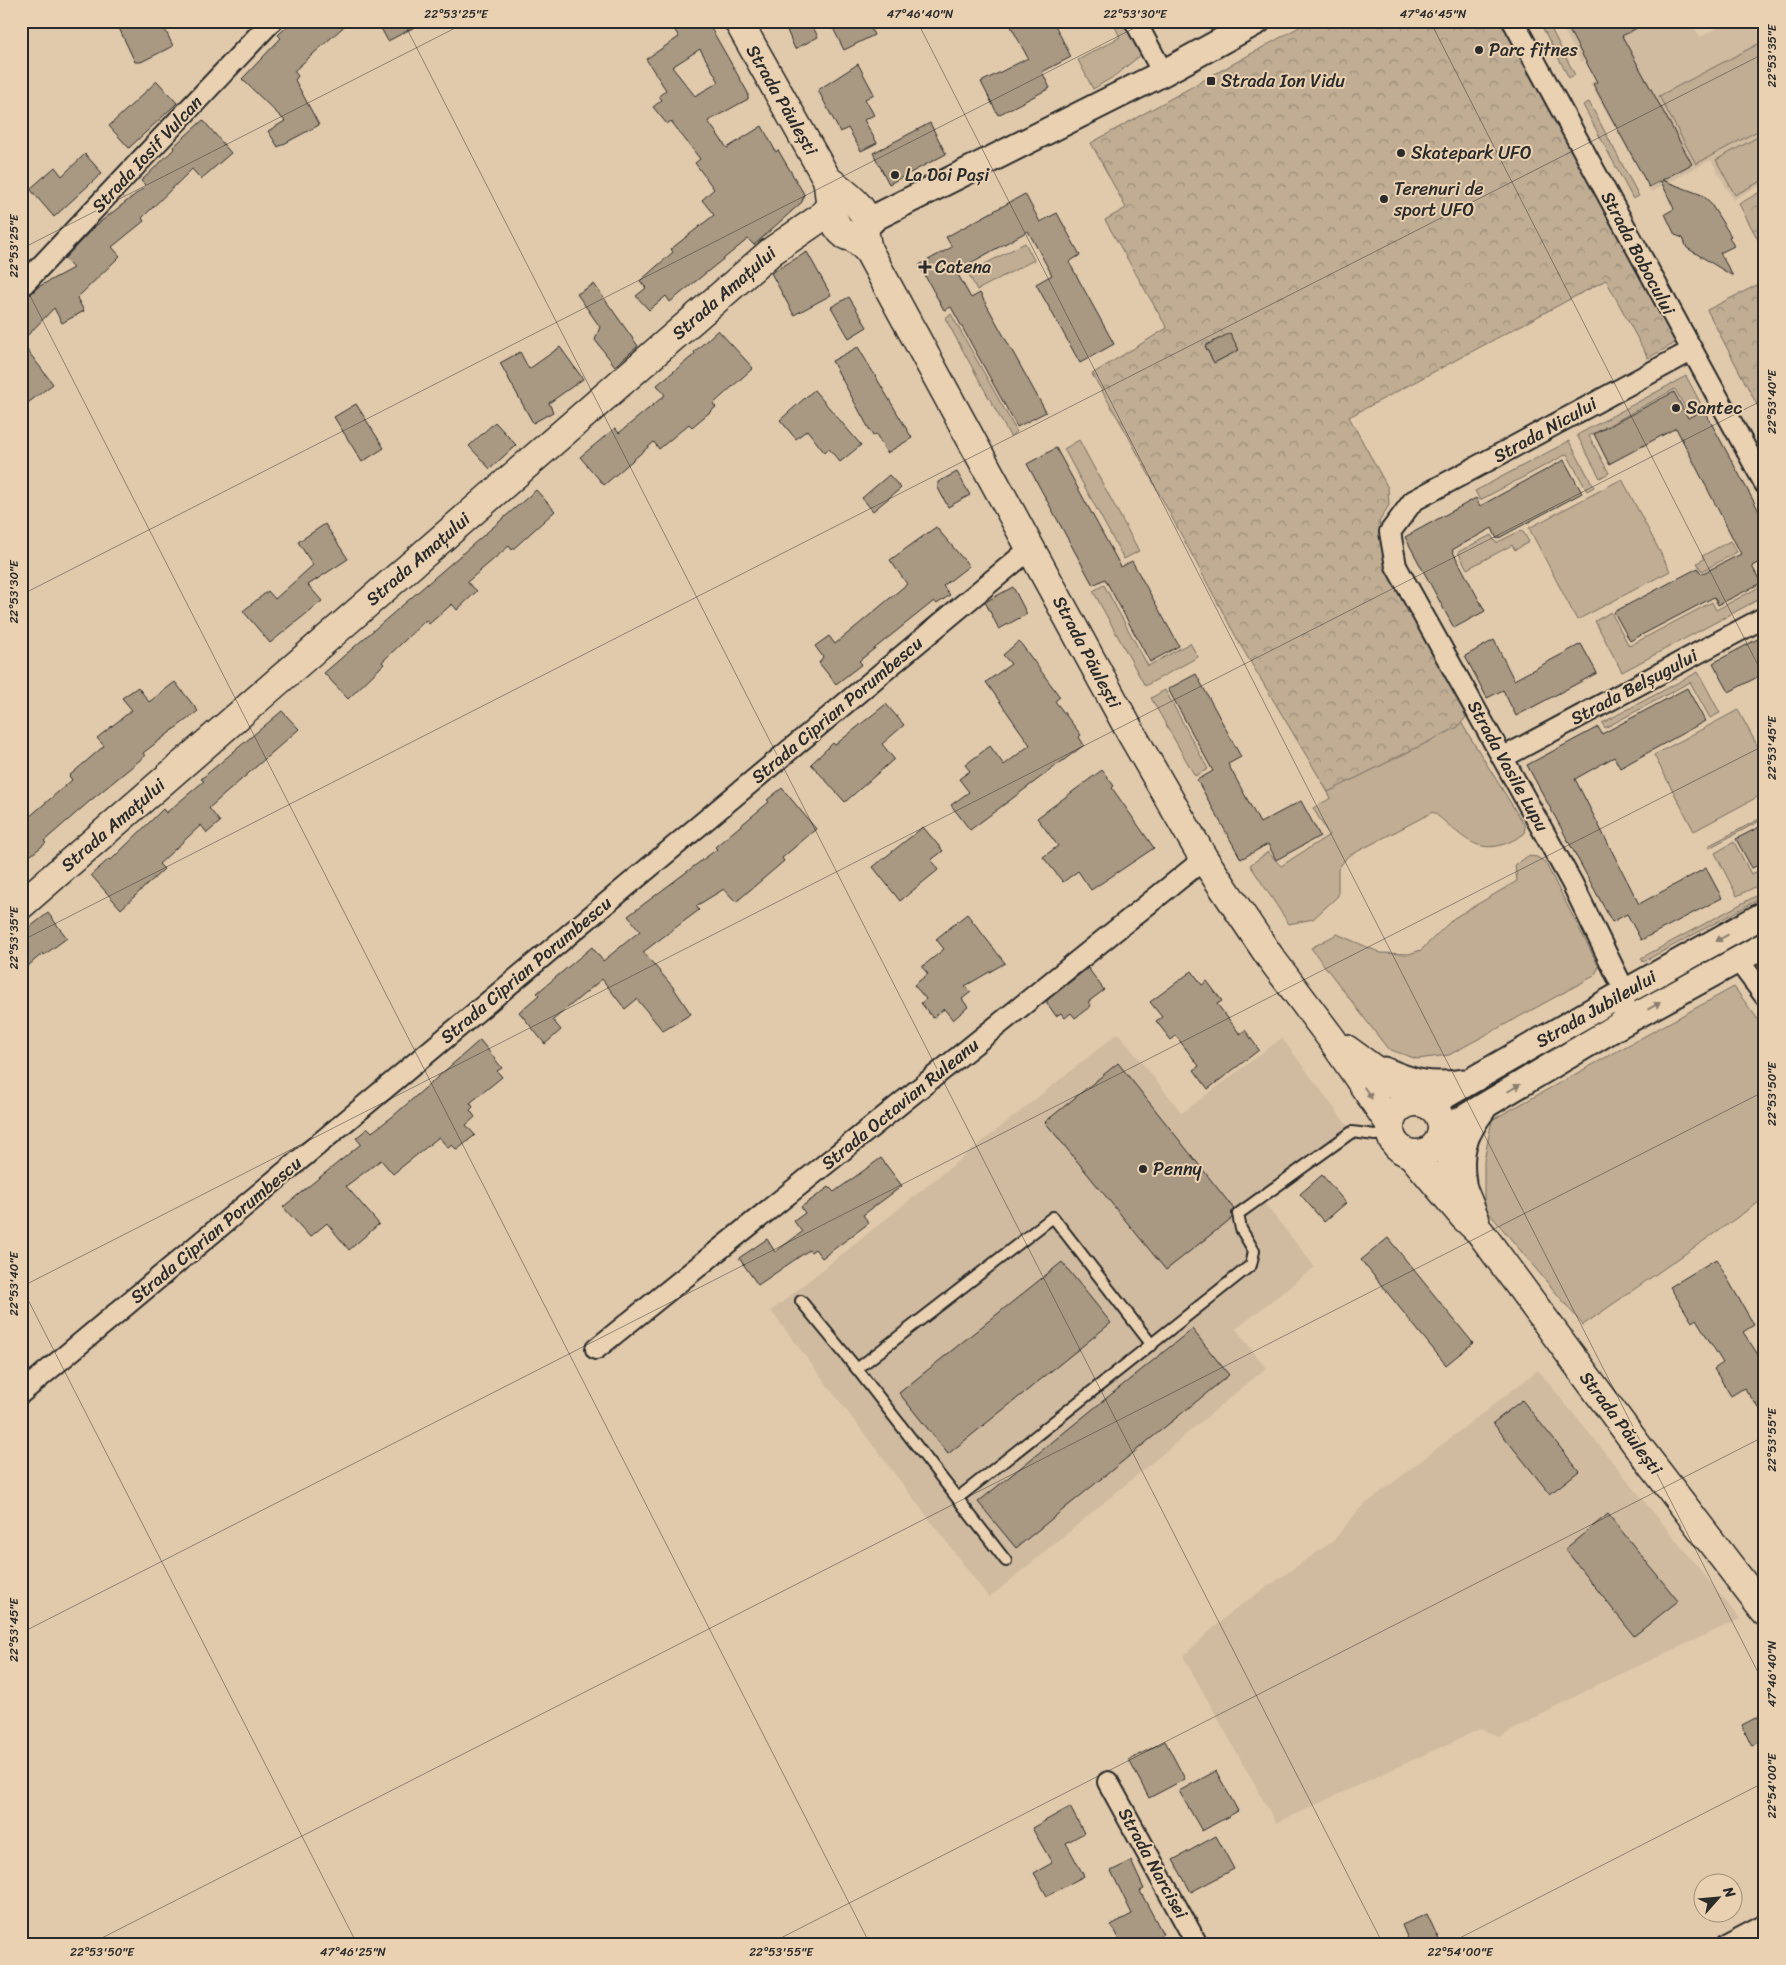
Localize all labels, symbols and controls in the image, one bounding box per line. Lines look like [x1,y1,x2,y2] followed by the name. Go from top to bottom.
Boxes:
[424,3,489,25] text: 22°53'25"E
[887,3,954,25] text: 47°46'40"N
[1103,3,1168,25] text: 22°53'30"E
[1400,3,1467,25] text: 47°46'45"N
[1761,23,1783,87] text: 22°53'35"E
[1489,34,1579,66] place label: Parc fitnes
[737,38,827,163] street label: Strada Păulești
[1473,44,1485,56] marker: Parc fitnes
[1221,65,1345,97] place label: Strada Ion Vidu
[1205,75,1217,87] marker: Strada Ion Vidu
[83,87,211,220] street label: Strada Iosif Vulcan
[1411,137,1532,169] place label: Skatepark UFO
[1395,147,1407,159] marker: Skatepark UFO
[905,159,990,191] place label: La Doi Pași
[889,169,901,181] marker: La Doi Pași
[1393,173,1483,226] place label: Terenuri de sport UFO
[1592,185,1685,322] street label: Strada Bobocului
[1378,193,1390,205] marker: Terenuri de sport UFO
[3,213,25,278] text: 22°53'25"E
[664,237,785,348] street label: Strada Amațului
[935,251,991,283] place label: Catena
[919,261,931,273] marker: Catena
[1761,369,1783,434] text: 22°53'40"E
[1487,388,1604,472] street label: Strada Nicului
[1686,392,1742,424] place label: Santec
[1670,402,1682,414] marker: Santec
[358,503,479,614] street label: Strada Amațului
[3,559,25,624] text: 22°53'30"E
[1044,590,1131,715] street label: Strada Păulești
[744,628,931,792] street label: Strada Ciprian Porumbescu
[1565,639,1704,734] street label: Strada Belșugului
[1458,694,1558,838] street label: Strada Vasile Lupu
[1761,715,1783,780] text: 22°53'45"E
[53,769,174,880] street label: Strada Amațului
[433,888,620,1052] street label: Strada Ciprian Porumbescu
[3,905,25,969] text: 22°53'35"E
[1715,934,1729,942] one-way arrow
[1529,961,1664,1057] street label: Strada Jubileului
[1648,1002,1661,1011] one-way arrow
[814,1030,987,1178] street label: Strada Octavian Ruleanu
[1761,1061,1783,1126] text: 22°53'50"E
[1507,1083,1520,1092] one-way arrow
[1363,1086,1373,1100] one-way arrow
[123,1148,310,1312] street label: Strada Ciprian Porumbescu
[1153,1153,1203,1185] place label: Penny
[1137,1163,1149,1175] marker: Penny
[3,1251,25,1316] text: 22°53'40"E
[1571,1364,1672,1483] street label: Strada Păulești
[1761,1407,1783,1472] text: 22°53'55"E
[3,1597,25,1662] text: 22°53'45"E
[1761,1640,1783,1707] text: 47°46'40"N
[1761,1752,1783,1819] text: 22°54'00"E
[1109,1801,1197,1926] street label: Strada Narcisei
[1694,1872,1744,1922] north arrow
[1715,1881,1743,1903] text: N
[70,1941,135,1963] text: 22°53'50"E
[320,1941,387,1963] text: 47°46'25"N
[749,1941,814,1963] text: 22°53'55"E
[1427,1941,1494,1963] text: 22°54'00"E

